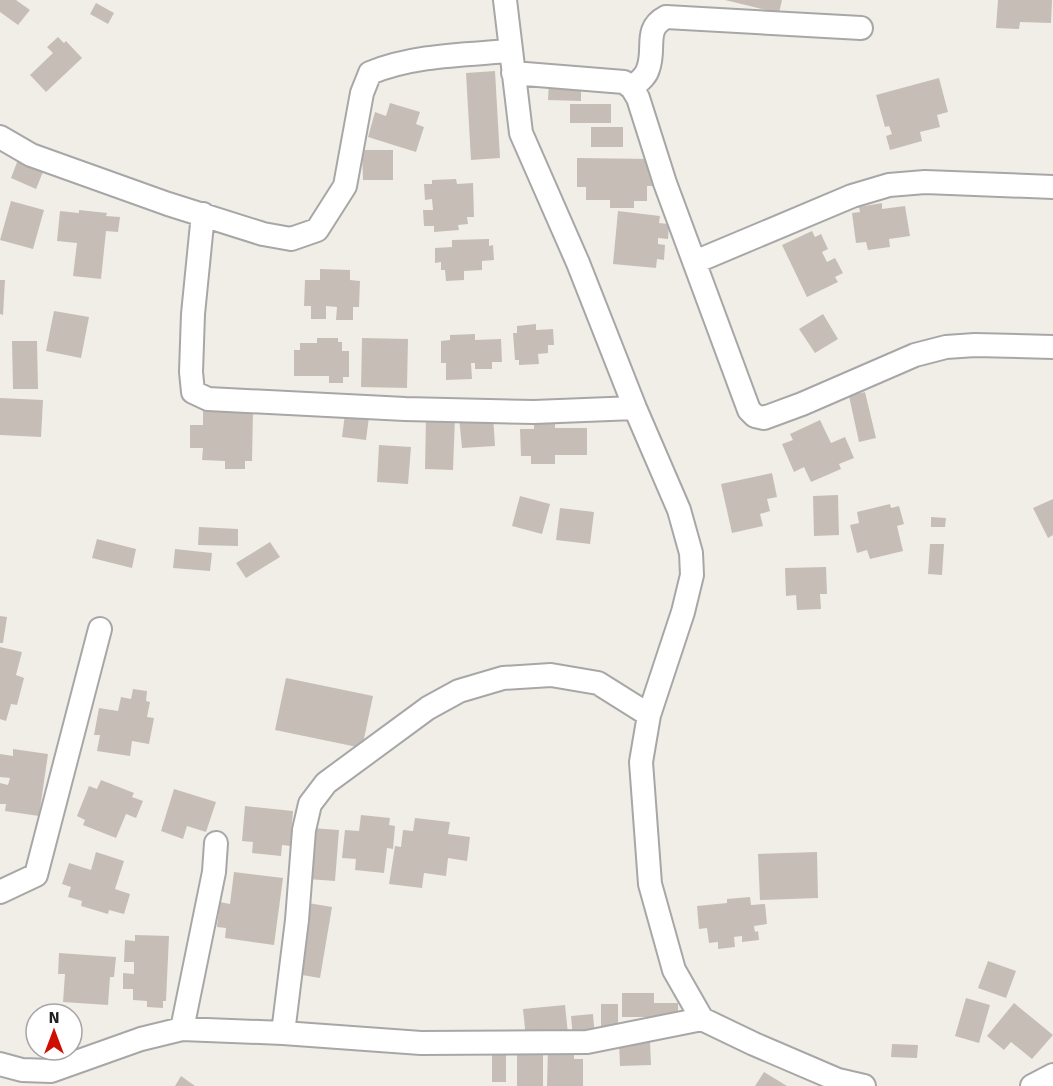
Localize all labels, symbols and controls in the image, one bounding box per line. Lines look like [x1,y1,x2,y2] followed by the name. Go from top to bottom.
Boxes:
[24,1002,84,1062] north arrow
[48,1008,60,1028] text: N

